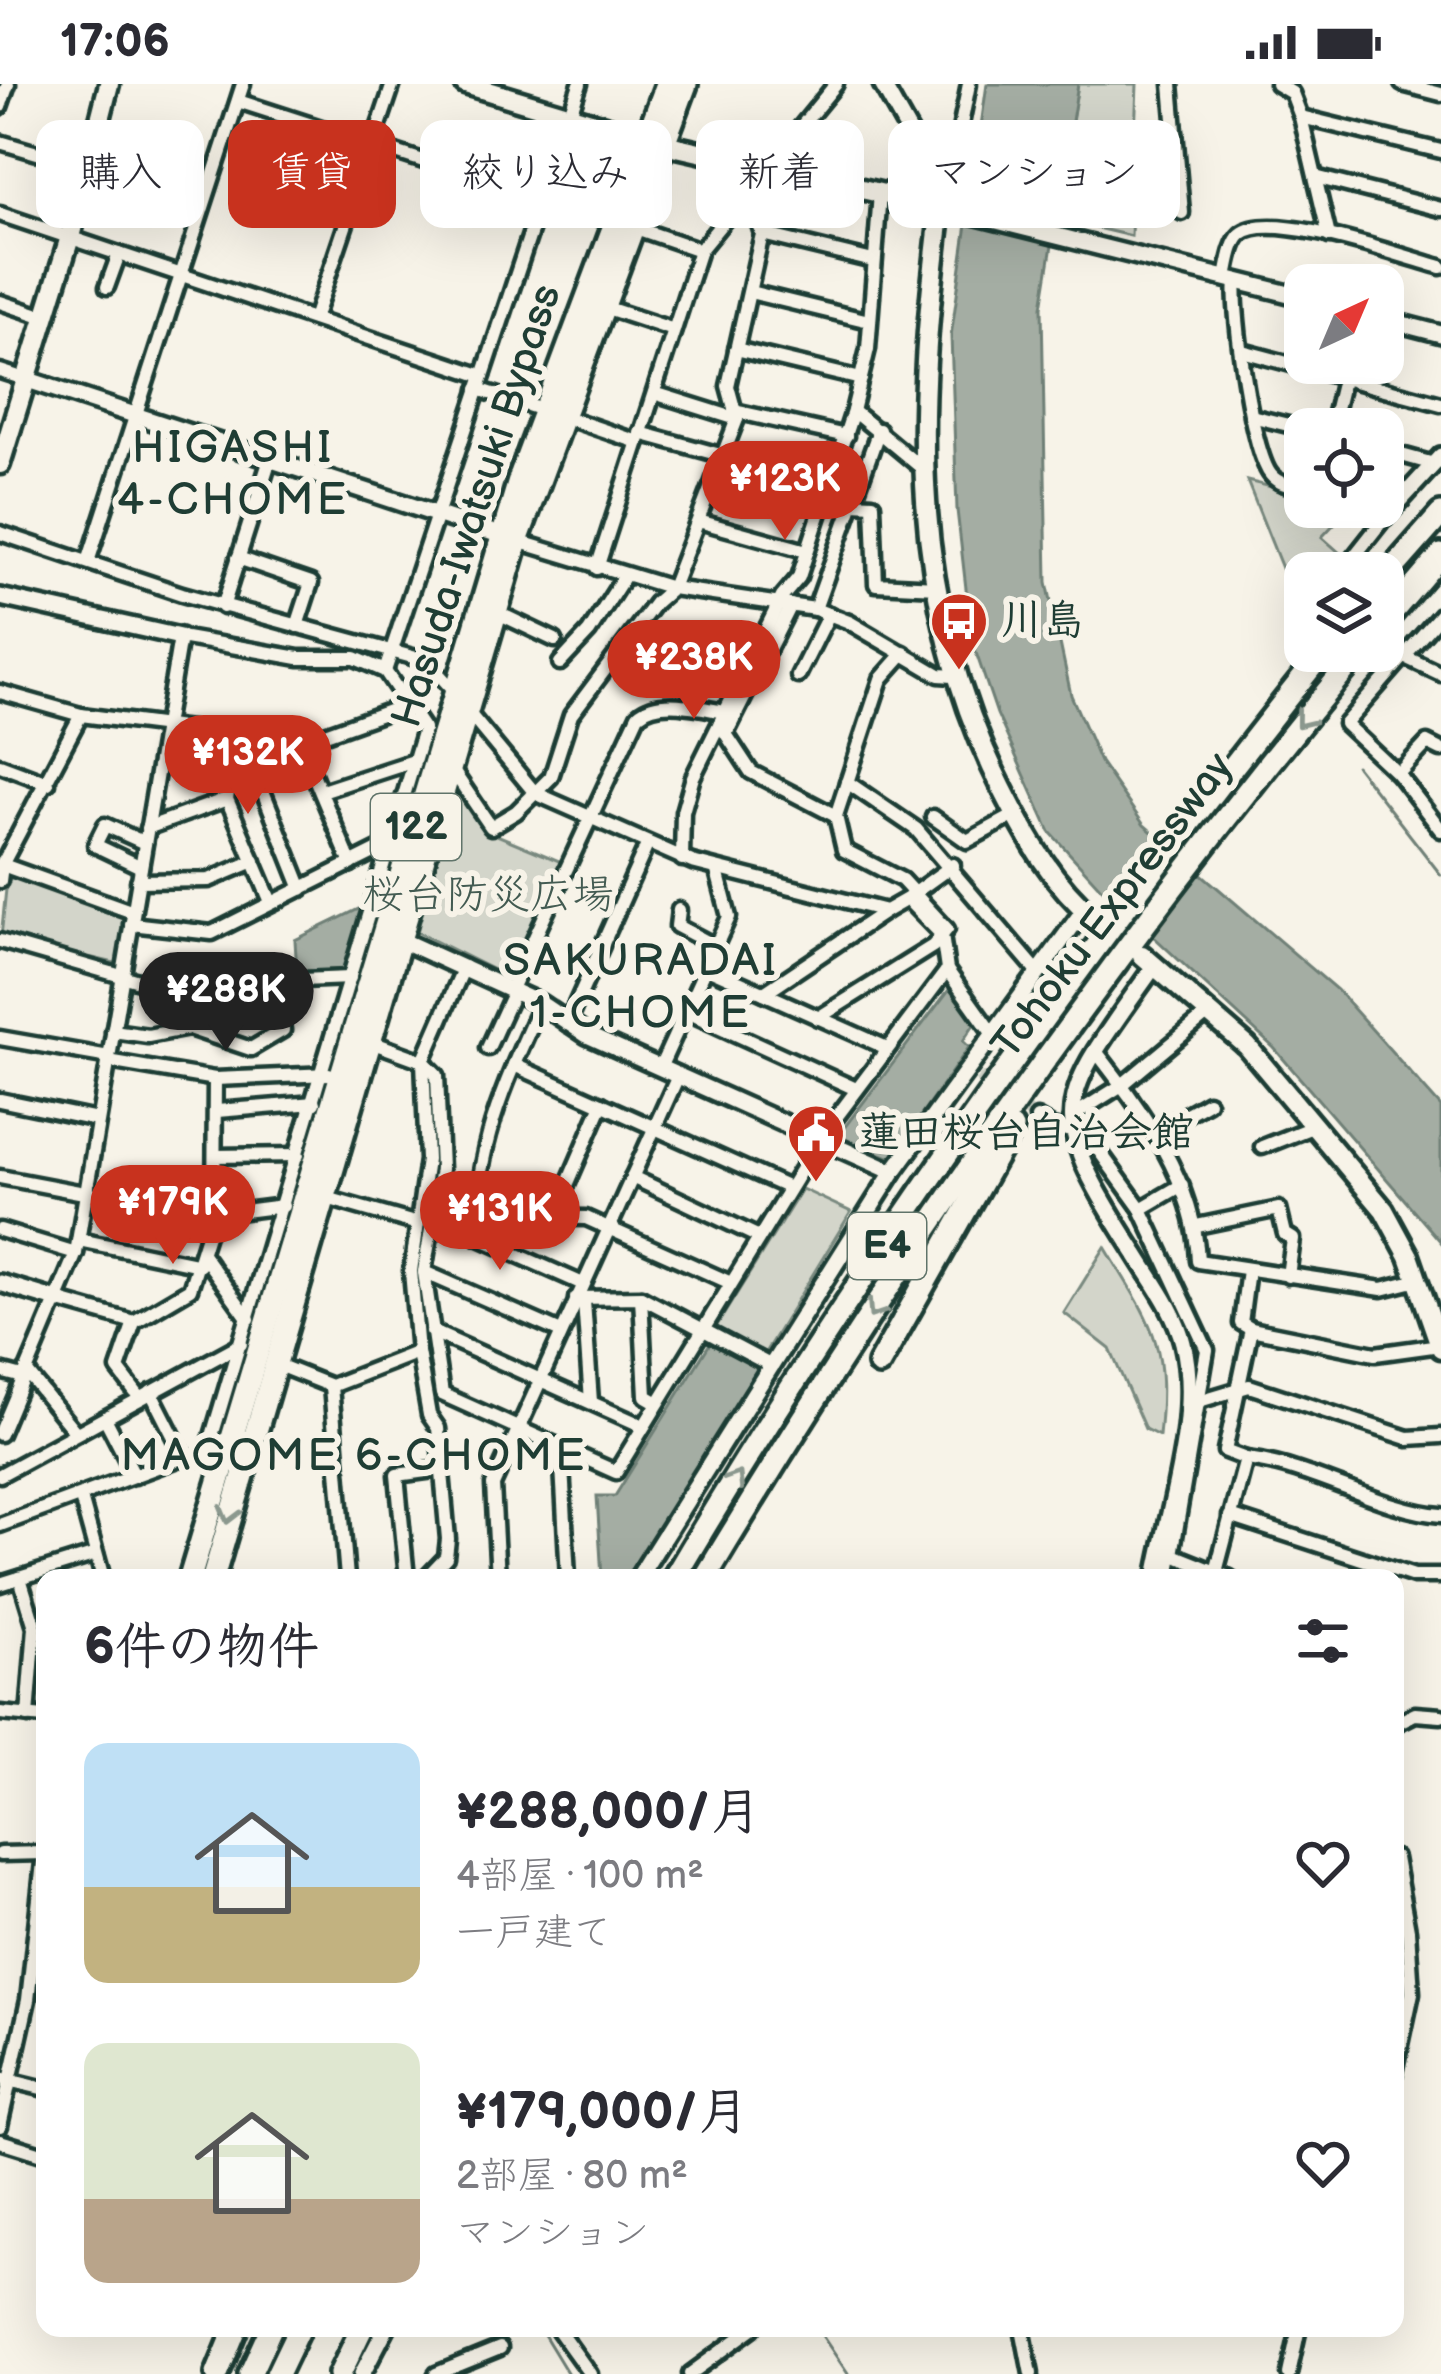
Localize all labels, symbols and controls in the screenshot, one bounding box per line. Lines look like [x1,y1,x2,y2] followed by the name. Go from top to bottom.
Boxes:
[60,15,170,70] text: 17:06
[36,120,204,228] chip: 購入
[228,120,396,228] chip: 賃貸
[420,120,672,228] chip: 絞り込み
[696,120,864,228] chip: 新着
[888,120,1180,228] chip: マンション
[1284,264,1404,384] north arrow
[1284,264,1404,672] map controls
[381,278,573,734] street label: Hasuda-Iwatsuki Bypass
[1284,408,1404,528] button: locate
[117,421,349,528] district label: HIGASHI 4-CHOME
[701,441,869,543] pin: ¥123K
[729,456,841,503] text: ¥123K
[1284,552,1404,672] button: layers
[928,590,990,672] bus stop icon: 川島
[1001,596,1085,647] place label: 川島
[610,620,778,722] pin: ¥238K
[634,635,754,682] text: ¥238K
[1296,707,1317,729] one-way arrow
[164,715,332,817] pin: ¥132K
[191,730,305,777] text: ¥132K
[981,743,1245,1069] street label: Tohoku Expressway
[371,794,461,860] road number: 122
[362,870,614,921] park label: 桜台防災広場
[503,934,779,1041] district label: SAKURADAI 1-CHOME
[142,952,310,1054] pin: ¥288K
[166,967,286,1014] text: ¥288K
[785,1102,847,1184] public building icon: 蓮田桜台自治会館
[858,1108,1194,1159] place label: 蓮田桜台自治会館
[89,1165,257,1267] pin: ¥179K
[416,1171,584,1273] pin: ¥131K
[117,1180,229,1227] text: ¥179K
[447,1186,553,1233] text: ¥131K
[848,1213,926,1279] road number: E4
[867,1297,889,1319] one-way arrow
[120,1429,588,1484] district label: MAGOME 6-CHOME
[722,1470,744,1492] one-way arrow
[219,1504,244,1525] one-way arrow
[1290,1608,1356,1674] icon: filters
[84,1617,319,1678] text: 6件の物件
[456,1782,761,1843] text: ¥288,000/月
[180,1791,324,1935] icon: home
[1290,1830,1356,1896] icon: heart
[456,1853,704,1900] text: 4部屋 · 100 m²
[456,1910,612,1957] text: 一戸建て
[456,2082,749,2143] text: ¥179,000/月
[180,2091,324,2235] icon: home
[1290,2130,1356,2196] icon: heart
[456,2153,688,2200] text: 2部屋 · 80 m²
[456,2210,649,2257] text: マンション

